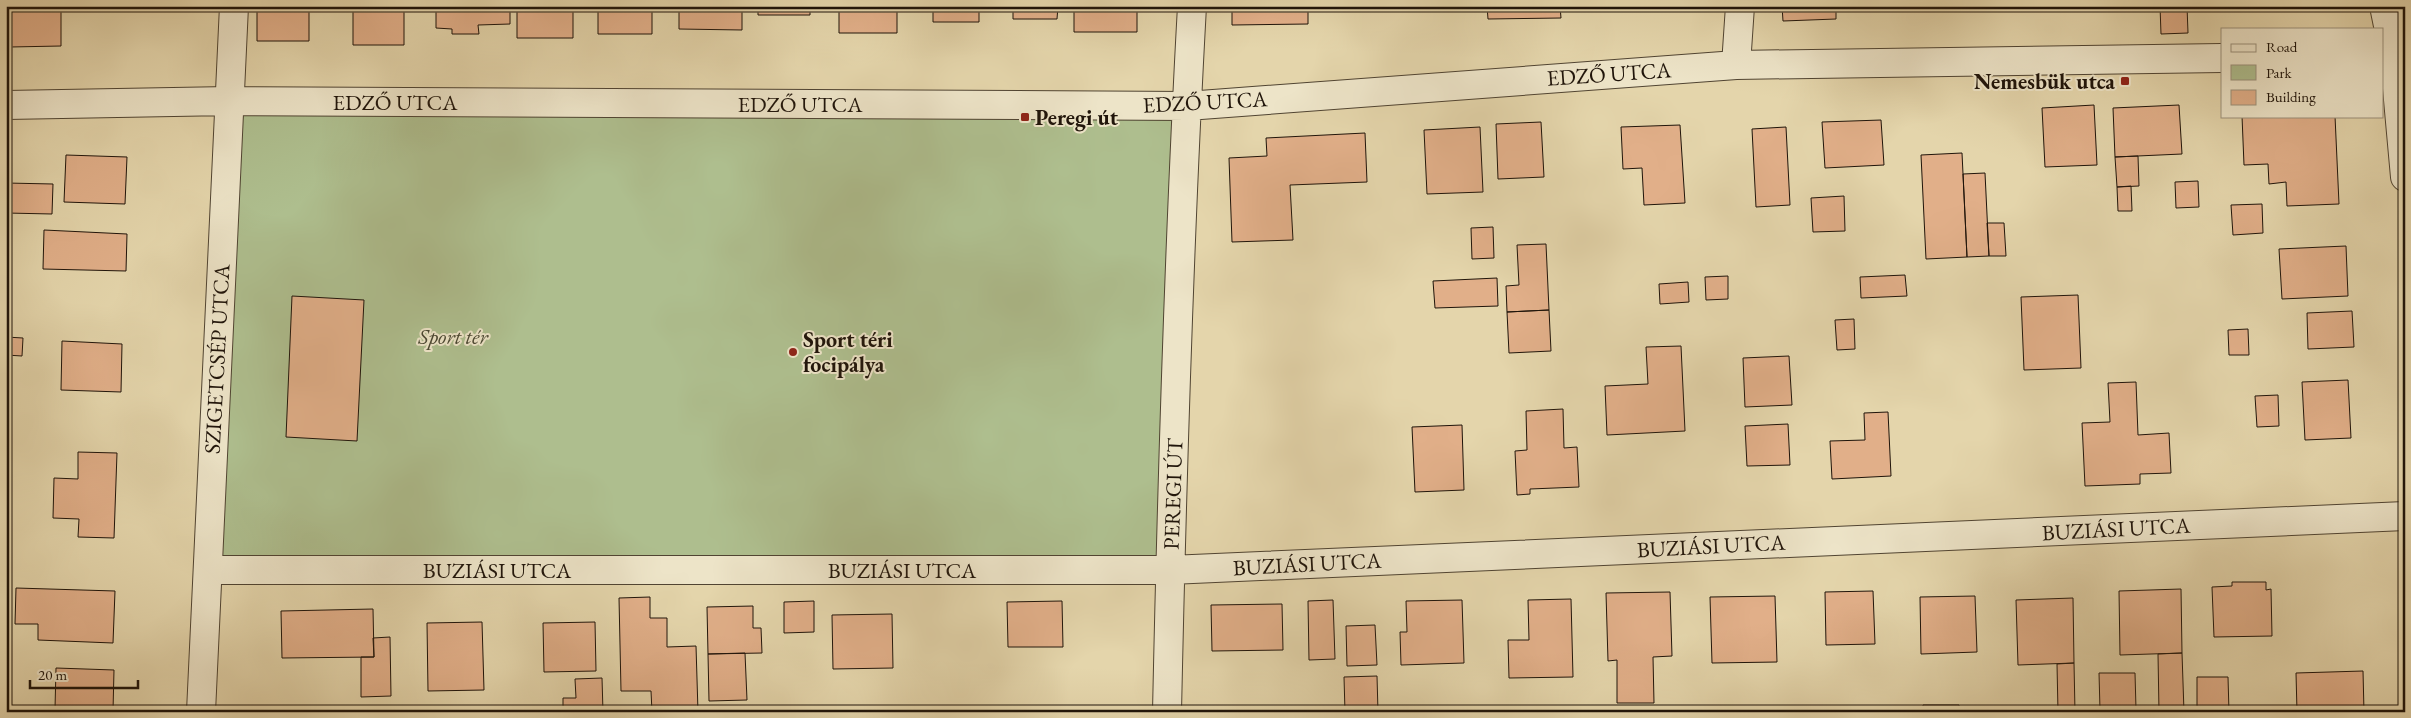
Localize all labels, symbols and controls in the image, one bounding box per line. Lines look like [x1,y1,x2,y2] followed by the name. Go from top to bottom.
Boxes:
[2221,28,2384,118] legend
[2266,37,2298,56] text: Road
[1546,55,1673,93] street label: EDZŐ UTCA
[2266,63,2293,82] text: Park
[1974,67,2115,96] place label: Nemesbük utca
[2119,75,2131,87] marker: Nemesbük utca
[1142,84,1269,120] street label: EDZŐ UTCA
[2266,87,2316,106] text: Building
[333,88,458,117] street label: EDZŐ UTCA
[738,90,863,119] street label: EDZŐ UTCA
[1035,103,1119,132] place label: Peregi út
[1019,111,1031,123] marker: Peregi út
[198,263,236,455] street label: SZIGETCSÉP UTCA
[417,322,490,351] park label: Sport tér
[803,325,893,379] place label: Sport téri focipálya
[787,346,799,358] marker: Sport téri focipálya
[1157,438,1189,550] street label: PEREGI ÚT
[2041,511,2192,547] street label: BUZIÁSI UTCA
[1636,528,1787,564] street label: BUZIÁSI UTCA
[1232,546,1383,582] street label: BUZIÁSI UTCA
[423,556,572,585] street label: BUZIÁSI UTCA
[828,556,977,585] street label: BUZIÁSI UTCA
[30,658,138,690] scale bar
[38,665,67,684] text: 20 m

